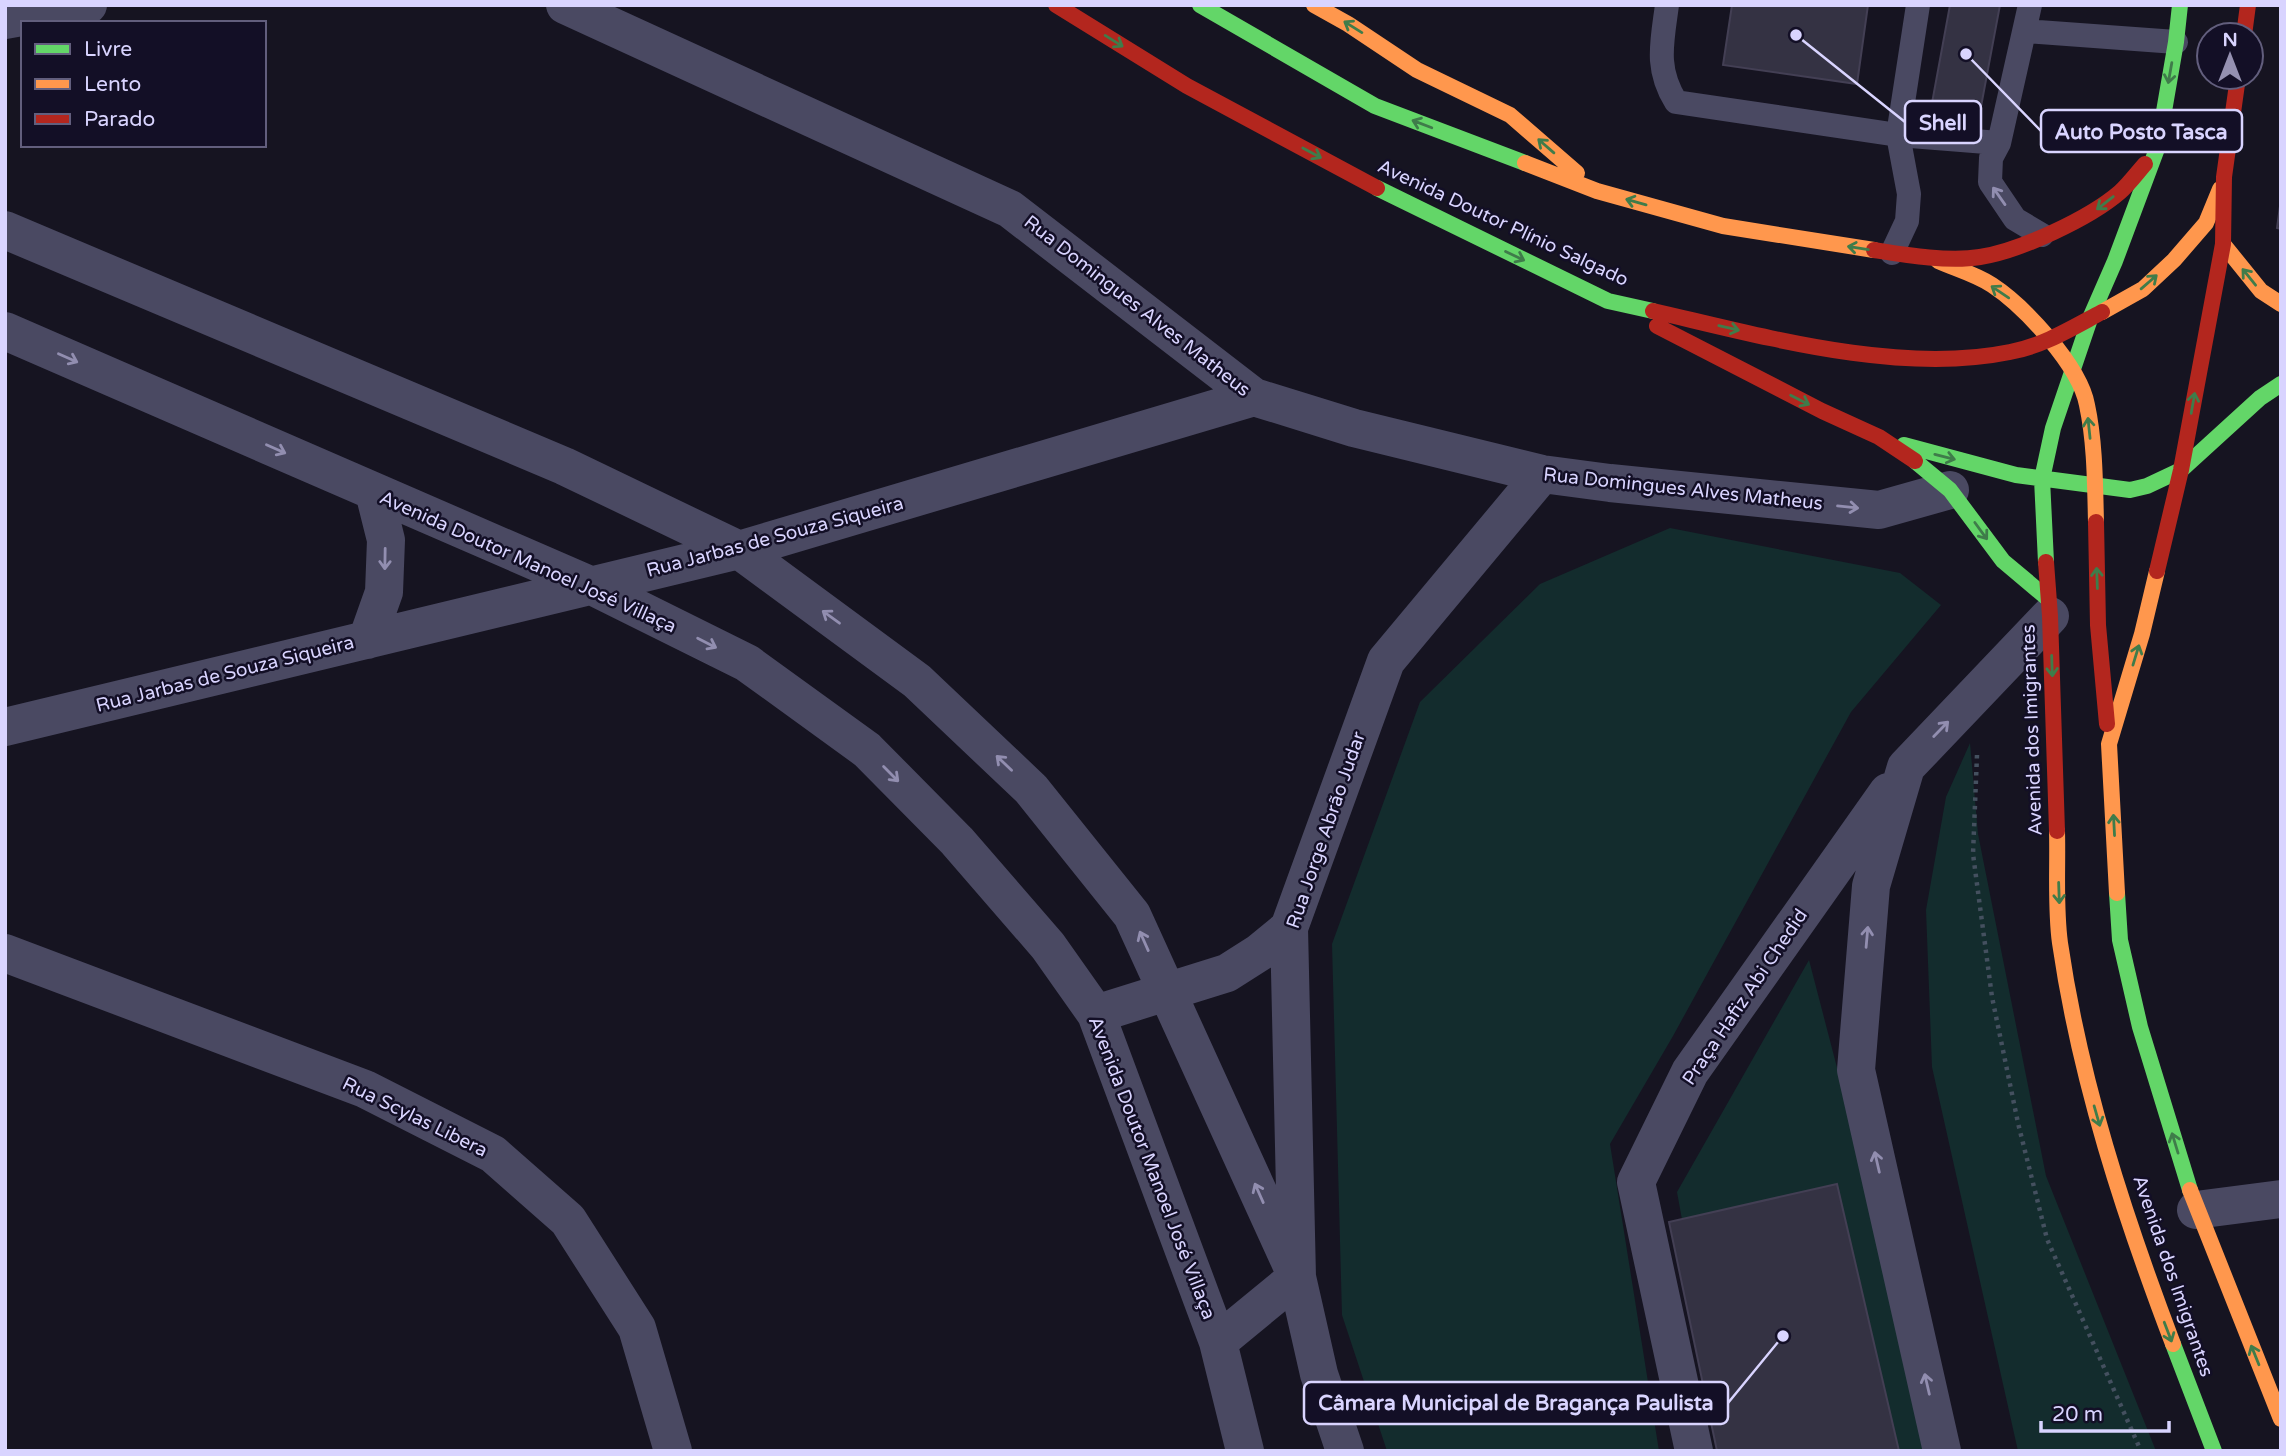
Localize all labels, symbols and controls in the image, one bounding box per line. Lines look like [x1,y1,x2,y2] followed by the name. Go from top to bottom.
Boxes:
[1344,20,1363,35] one-way arrow
[21,21,266,147] legend
[2195,21,2265,91] north arrow
[2222,29,2238,51] text: N
[1104,35,1124,49] one-way arrow
[84,37,132,62] text: Livre
[2163,61,2177,84] one-way arrow
[84,72,141,97] text: Lento
[1905,101,1981,143] callout: Shell
[84,107,155,132] text: Parado
[2041,110,2242,152] callout: Auto Posto Tasca
[1919,111,1967,136] text: Shell
[1412,116,1434,129] one-way arrow
[2055,120,2227,145] text: Auto Posto Tasca
[1537,138,1555,154] one-way arrow
[1302,146,1322,160] one-way arrow
[1374,155,1632,291] street label: Avenida Doutor Plínio Salgado
[1992,187,2006,206] one-way arrow
[1625,194,1647,207] one-way arrow
[2097,195,2115,210] one-way arrow
[1020,211,1254,401] street label: Rua Domingues Alves Matheus
[1847,241,1870,254] one-way arrow
[1504,249,1525,263] one-way arrow
[2241,268,2257,286] one-way arrow
[2140,274,2158,290] one-way arrow
[1991,285,2010,299] one-way arrow
[1717,322,1740,336] one-way arrow
[57,352,78,365] one-way arrow
[2186,392,2200,415] one-way arrow
[1789,393,1810,407] one-way arrow
[2082,417,2095,440] one-way arrow
[265,443,286,456] one-way arrow
[1933,451,1956,464] one-way arrow
[1542,463,1824,515] street label: Rua Domingues Alves Matheus
[376,486,680,638] street label: Avenida Doutor Manoel José Villaça
[644,492,906,582] street label: Rua Jarbas de Souza Siqueira
[1836,501,1859,514] one-way arrow
[1973,521,1988,540] one-way arrow
[378,547,392,570] one-way arrow
[2090,567,2103,590] one-way arrow
[821,610,840,625] one-way arrow
[2017,624,2047,836] street label: Avenida dos Imigrantes
[94,631,356,717] street label: Rua Jarbas de Souza Siqueira
[696,637,717,651] one-way arrow
[2130,644,2143,666] one-way arrow
[2045,654,2058,677] one-way arrow
[1933,721,1950,738] one-way arrow
[1282,728,1370,931] street label: Rua Jorge Abrão Judar
[996,755,1013,772] one-way arrow
[883,766,900,783] one-way arrow
[2107,814,2120,837] one-way arrow
[2052,881,2065,904] one-way arrow
[1678,905,1812,1089] street label: Praça Hafiz Abi Chedid
[1861,927,1874,949] one-way arrow
[1137,931,1150,952] one-way arrow
[1084,1014,1220,1322] street label: Avenida Doutor Manoel José Villaça
[339,1072,491,1162] street label: Rua Scylas Libera
[2092,1105,2105,1127] one-way arrow
[2168,1132,2181,1154] one-way arrow
[1870,1151,1883,1174] one-way arrow
[2128,1172,2218,1380] street label: Avenida dos Imigrantes
[1252,1183,1265,1204] one-way arrow
[2163,1321,2176,1343] one-way arrow
[2248,1345,2261,1367] one-way arrow
[1920,1373,1933,1396] one-way arrow
[1304,1382,1728,1424] callout: Câmara Municipal de Bragança Paulista
[2041,1390,2169,1434] scale bar
[1318,1391,1714,1416] text: Câmara Municipal de Bragança Paulista
[2052,1402,2103,1427] text: 20 m

